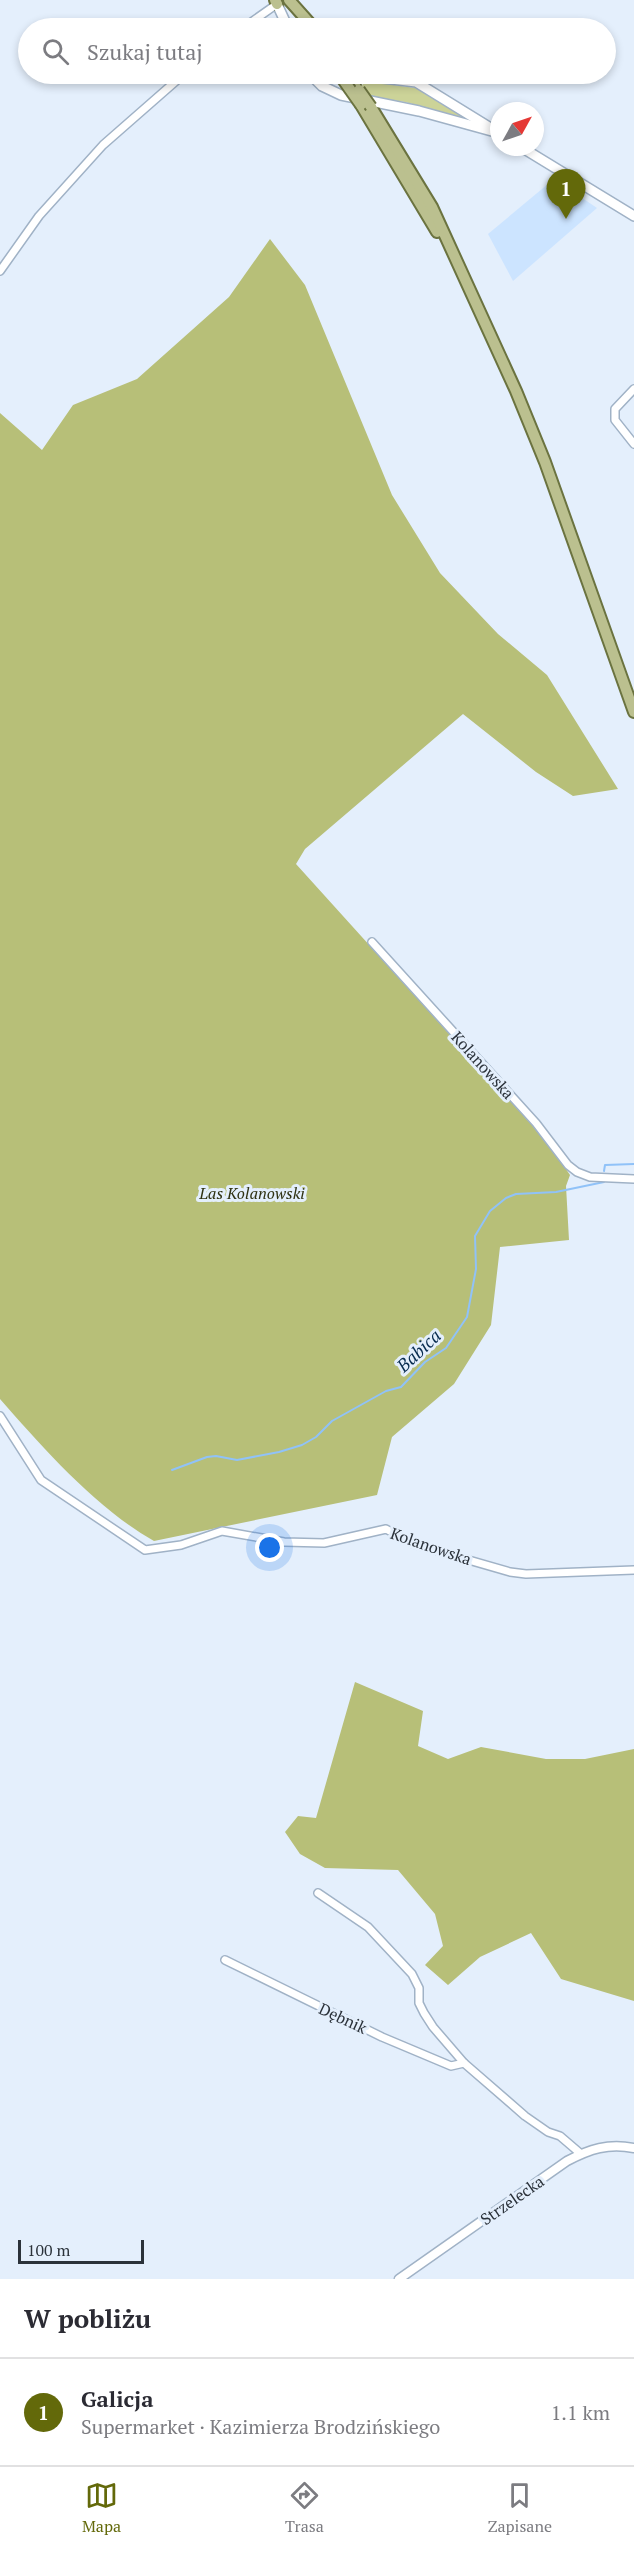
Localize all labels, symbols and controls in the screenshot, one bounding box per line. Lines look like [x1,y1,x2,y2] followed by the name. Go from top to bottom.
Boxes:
[18,18,616,84] search box
[39,35,72,68] icon: search
[87,37,203,66] text: Szukaj tutaj
[490,102,544,156] north arrow
[546,170,586,219] pin: 1
[447,1026,519,1104] street label: Kolanowska
[198,1182,305,1204] park label: Las Kolanowski
[390,1324,446,1378] water label: Babica
[388,1522,474,1570] street label: Kolanowska
[255,1533,284,1562] your location
[315,1997,371,2039] street label: Dębnik
[476,2170,548,2230] street label: Strzelecka
[18,2237,144,2264] scale bar
[27,2239,70,2261] text: 100 m
[24,2301,151,2335] text: W pobliżu
[81,2384,153,2413] text: Galicja
[38,2399,49,2426] text: 1
[551,2399,610,2426] text: 1.1 km
[81,2413,440,2440] text: Supermarket · Kazimierza Brodzińskiego
[82,2479,121,2537] tab: Mapa
[285,2479,324,2537] tab: Trasa
[488,2479,552,2537] tab: Zapisane

